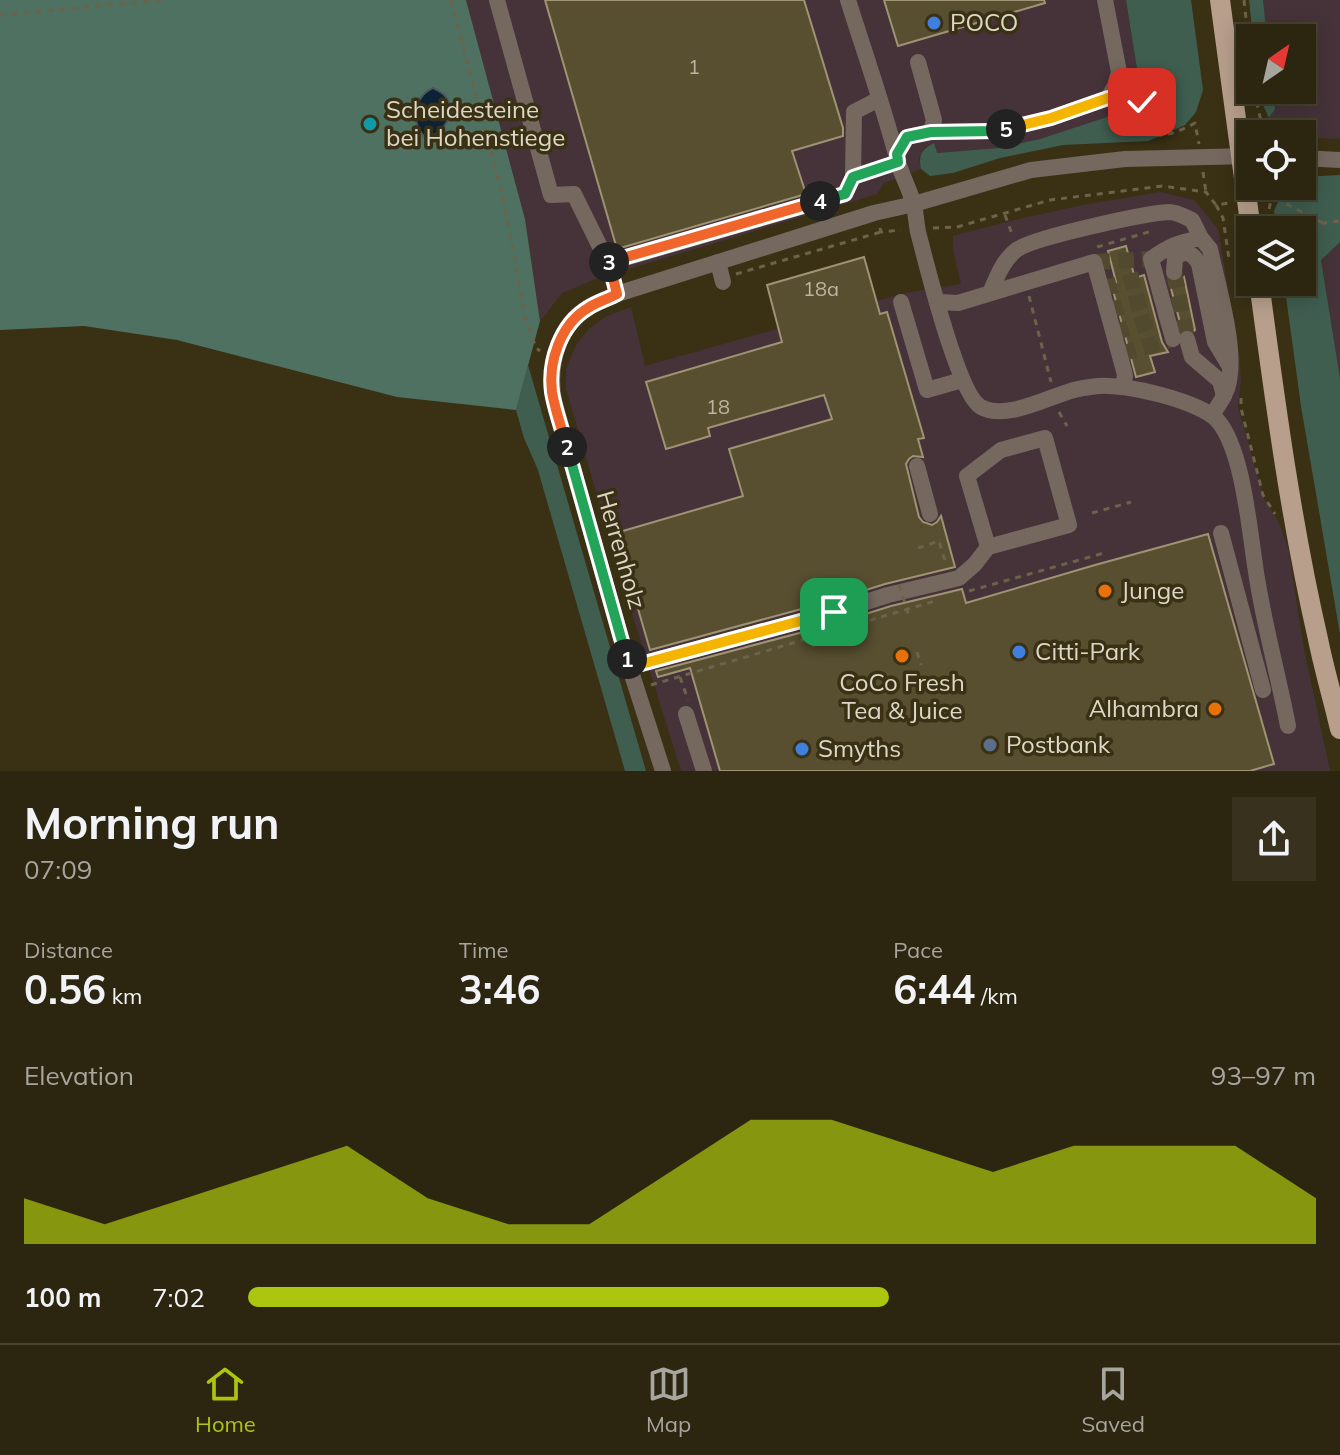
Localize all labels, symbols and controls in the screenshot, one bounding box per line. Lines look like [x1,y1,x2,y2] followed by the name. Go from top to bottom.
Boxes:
[950,7,1018,37] place label: POCO
[925,14,943,32] marker: POCO
[1236,24,1316,104] north arrow
[1236,24,1316,296] map controls
[688,54,700,79] house number: 1
[1108,68,1176,136] pin
[1120,80,1164,124] icon: check
[386,94,565,152] place label: Scheidesteine bei Hohenstiege
[986,109,1026,149] pin: 5
[361,115,379,133] marker: Scheidesteine bei Hohenstiege
[999,115,1013,143] text: 5
[1236,120,1316,200] button: locate
[800,181,840,221] pin: 4
[813,187,827,215] text: 4
[1236,216,1316,296] button: layers
[589,242,629,282] pin: 3
[602,248,616,276] text: 3
[803,276,839,301] house number: 18a
[706,394,730,419] house number: 18
[547,427,587,467] pin: 2
[560,433,574,461] text: 2
[591,487,653,612] street label: Herrenholz
[1121,575,1184,605] place label: Junge
[800,578,868,646] pin
[1096,582,1114,600] marker: Junge
[812,590,856,634] icon: arrive
[1035,636,1141,666] place label: Citti-Park
[607,639,647,679] pin: 1
[1010,643,1028,661] marker: Citti-Park
[620,645,634,673] text: 1
[893,647,911,665] marker: CoCo Fresh Tea & Juice
[839,667,965,725] place label: CoCo Fresh Tea & Juice
[1089,693,1199,723] place label: Alhambra
[1206,700,1224,718] marker: Alhambra
[1006,729,1111,759] place label: Postbank
[818,733,901,763] place label: Smyths
[981,736,999,754] marker: Postbank
[793,740,811,758] marker: Smyths
[24,795,280,850] text: Morning run
[1232,797,1316,881] button: share
[24,853,92,886] text: 07:09
[24,936,113,964] text: Distance
[459,936,508,964] text: Time
[893,936,943,964] text: Pace
[24,964,106,1014] text: 0.56
[459,964,541,1014] text: 3:46
[893,964,975,1014] text: 6:44
[106,982,142,1010] text: km
[975,982,1018,1010] text: /km
[24,1059,134,1092] text: Elevation
[1211,1059,1316,1092] text: 93–97 m
[24,1281,101,1314] text: 100 m
[152,1281,205,1314] text: 7:02
[195,1362,256,1438] tab: Home
[646,1362,691,1438] tab: Map
[1081,1362,1145,1438] tab: Saved

